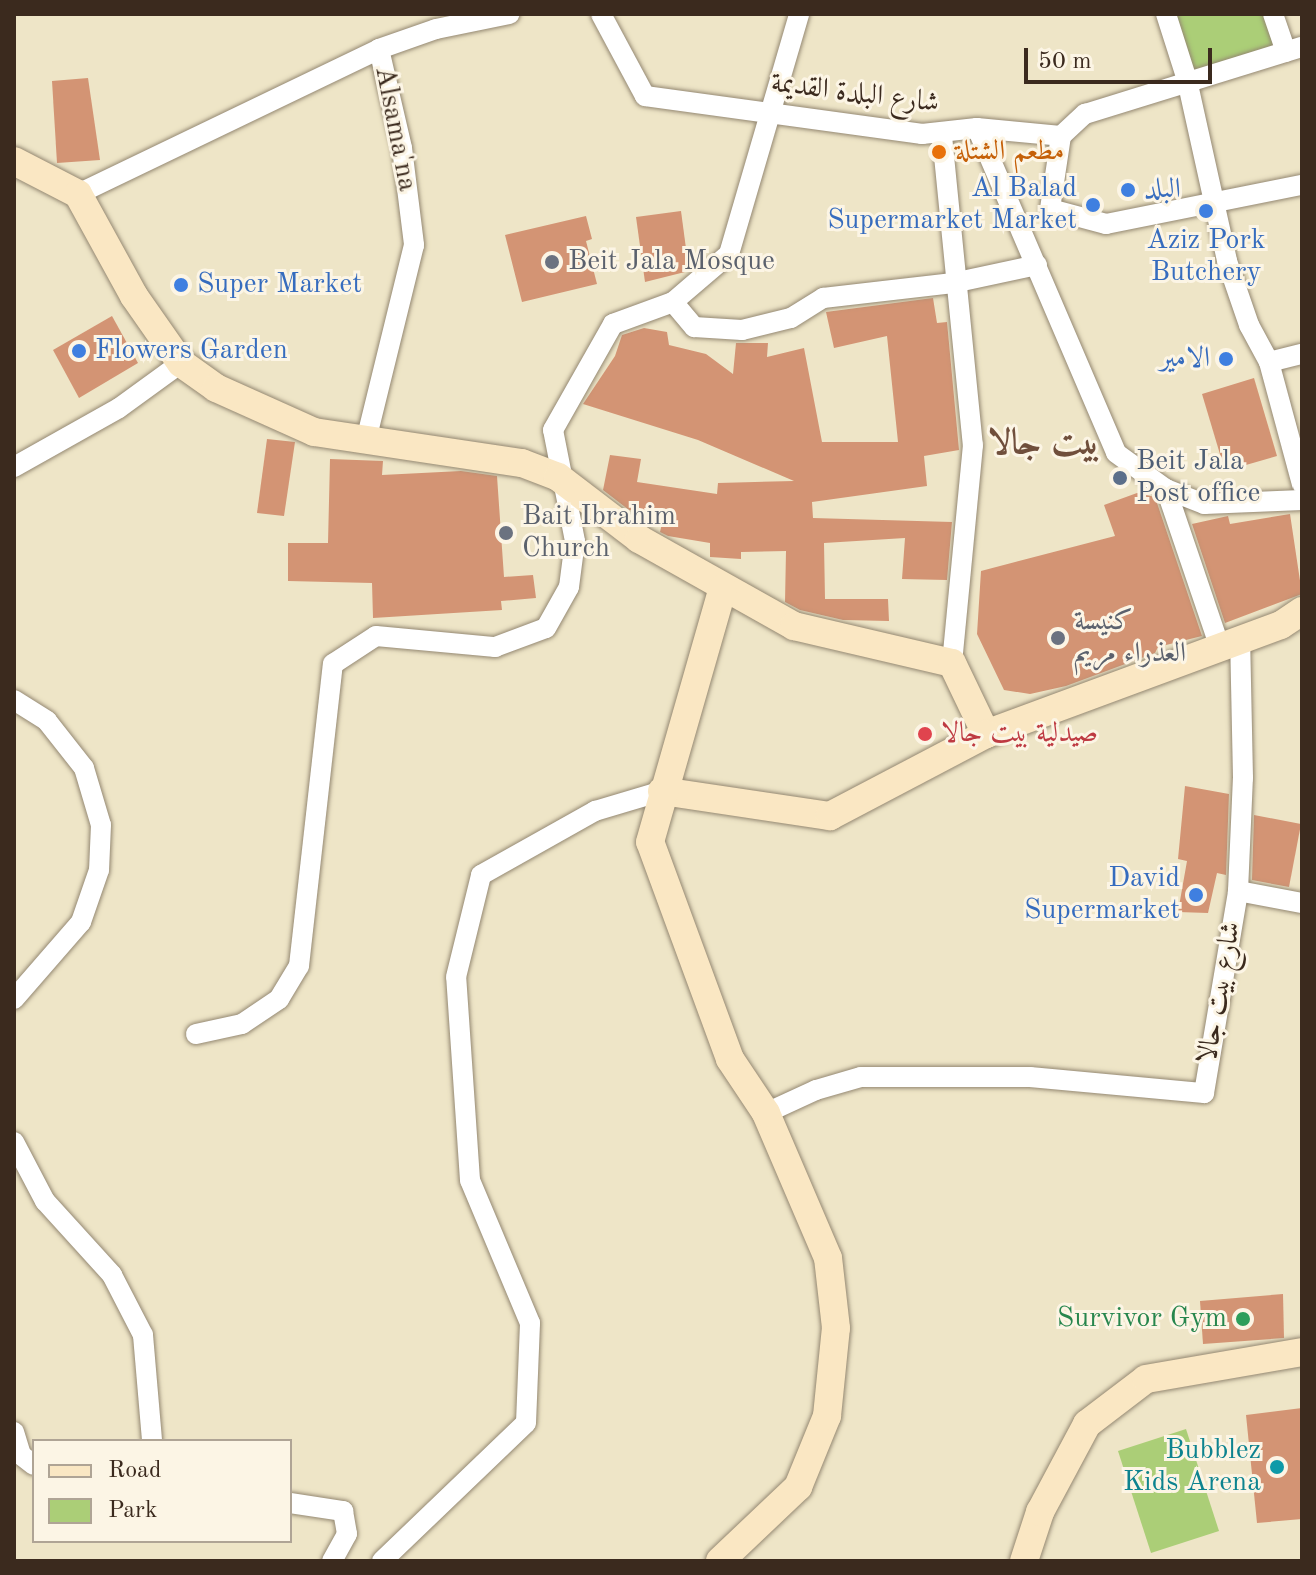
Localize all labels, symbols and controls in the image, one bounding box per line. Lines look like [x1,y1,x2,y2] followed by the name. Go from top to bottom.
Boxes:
[1028,32,1216,82] scale bar
[1038,50,1092,74] text: 50 m
[366,64,424,194] street label: Alsama'na
[769,67,941,121] street label: شارع البلدة القديمة
[955,135,1064,169] place label: مطعم الشتلة
[930,143,948,161] marker: مطعم الشتلة
[827,172,1077,238] place label: Al Balad Supermarket Market
[1144,173,1181,207] place label: البلد
[1119,181,1137,199] marker: البلد
[1084,196,1102,214] marker: Al Balad Supermarket Market
[1197,202,1215,220] marker: Aziz Pork Butchery
[1147,224,1265,290] place label: Aziz Pork Butchery
[568,245,775,279] place label: Beit Jala Mosque
[543,253,561,271] marker: Beit Jala Mosque
[197,268,362,302] place label: Super Market
[172,276,190,294] marker: Super Market
[95,334,288,368] place label: Flowers Garden
[70,342,88,360] marker: Flowers Garden
[1160,342,1210,376] place label: الامير
[1217,350,1235,368] marker: الامير
[988,423,1100,467] district label: بيت جالا
[1136,445,1260,511] place label: Beit Jala Post office
[1111,469,1129,487] marker: Beit Jala Post office
[522,500,676,566] place label: Bait Ibrahim Church
[497,524,515,542] marker: Bait Ibrahim Church
[1074,605,1186,671] place label: كنيسة العذراء مريم
[1049,629,1067,647] marker: كنيسة العذراء مريم
[941,717,1098,751] place label: صيدلية بيت جالا
[916,725,934,743] marker: صيدلية بيت جالا
[1024,862,1180,928] place label: David Supermarket
[1187,886,1205,904] marker: David Supermarket
[1191,919,1249,1067] street label: شارع بيت جالا
[1057,1302,1227,1336] place label: Survivor Gym
[1234,1310,1252,1328] marker: Survivor Gym
[1123,1434,1261,1500] place label: Bubblez Kids Arena
[32,1439,292,1543] legend
[1268,1458,1286,1476] marker: Bubblez Kids Arena
[108,1459,161,1483] text: Road
[108,1499,157,1523] text: Park

